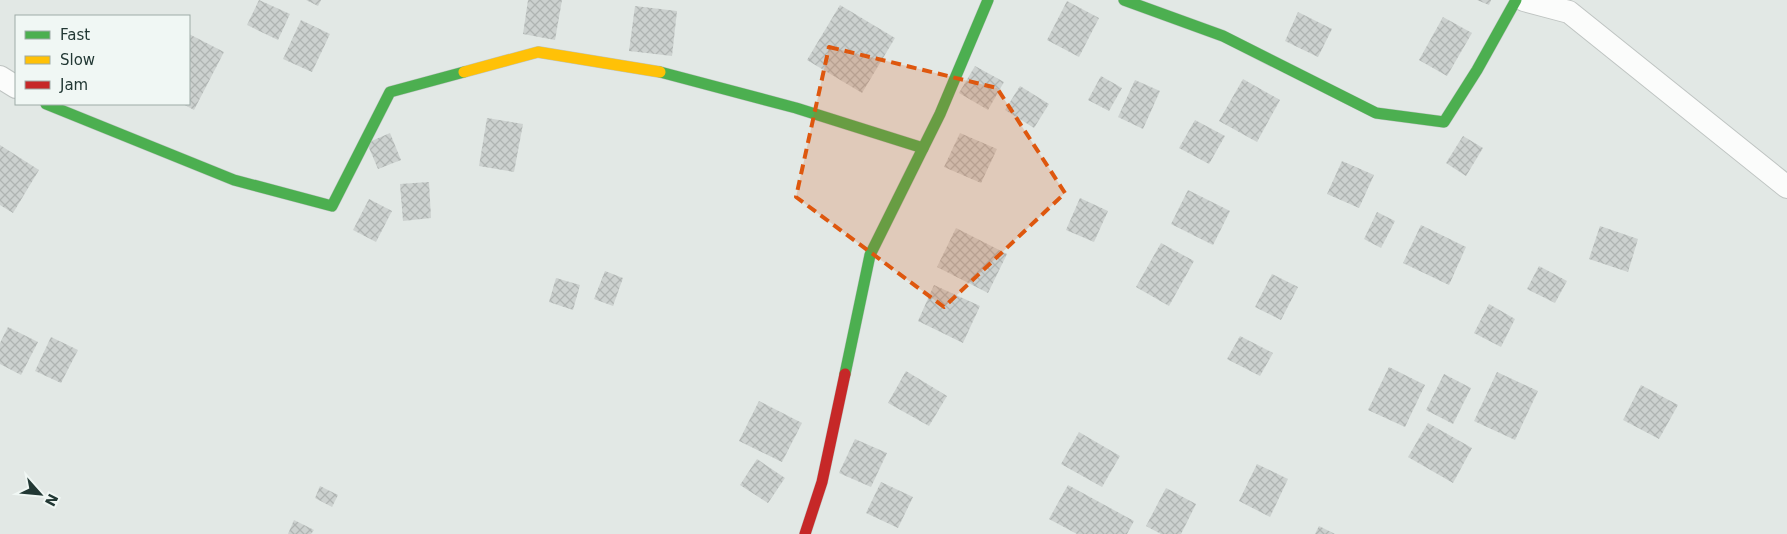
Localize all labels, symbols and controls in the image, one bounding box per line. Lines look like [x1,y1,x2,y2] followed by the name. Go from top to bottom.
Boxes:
[15,15,190,105] legend
[60,26,90,44] text: Fast
[60,51,95,69] text: Slow
[59,76,88,94] text: Jam
[15,469,65,519] north arrow
[42,491,61,509] text: N

